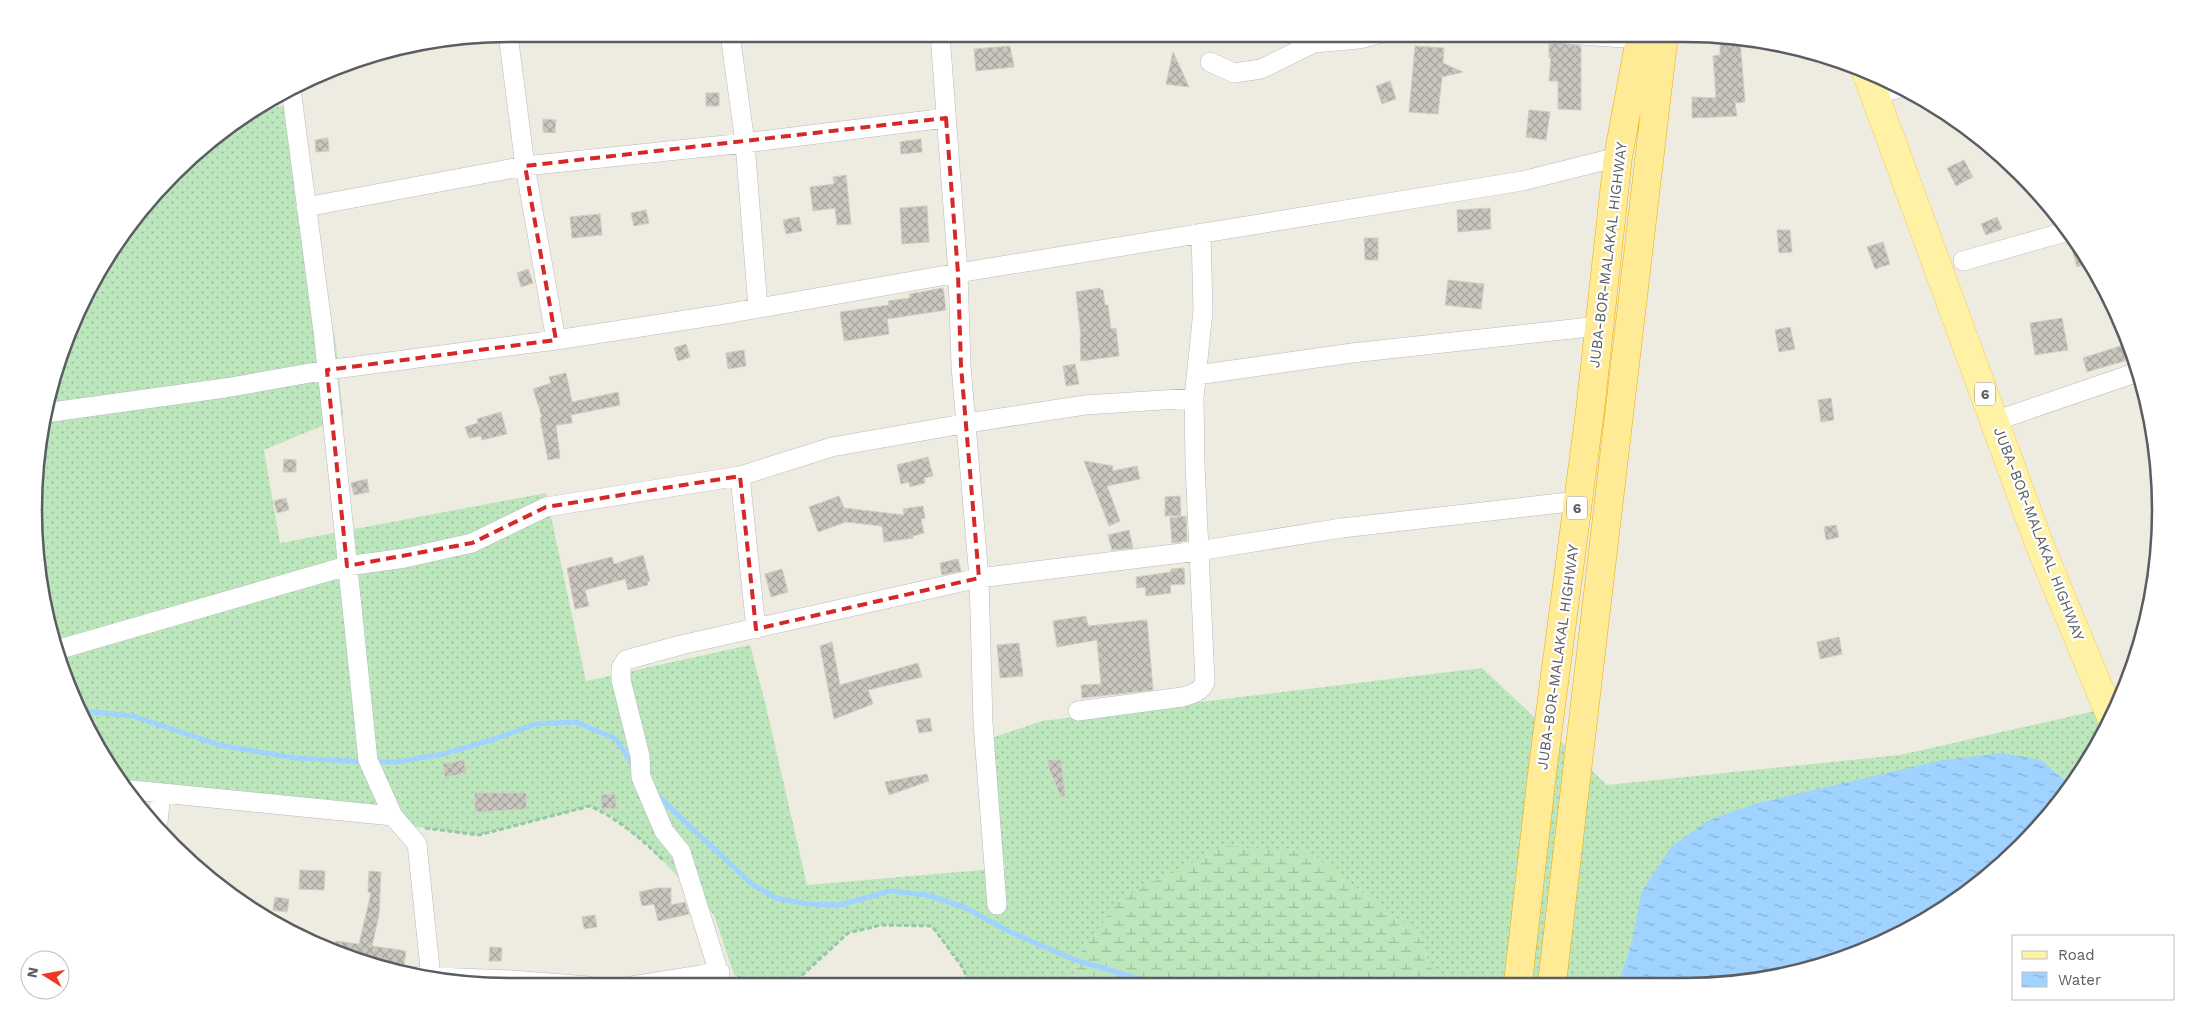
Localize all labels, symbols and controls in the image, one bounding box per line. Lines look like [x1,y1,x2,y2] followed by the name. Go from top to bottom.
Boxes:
[1585,140,1631,369] street label: JUBA-BOR-MALAKAL HIGHWAY
[1975,382,1995,406] road number: 6
[1990,424,2088,644] street label: JUBA-BOR-MALAKAL HIGHWAY
[1567,496,1587,520] road number: 6
[1533,543,1583,771] street label: JUBA-BOR-MALAKAL HIGHWAY
[2012,935,2175,1000] legend
[2058,946,2095,964] text: Road
[20,950,70,1000] north arrow
[23,966,41,979] text: N
[2058,971,2101,989] text: Water

